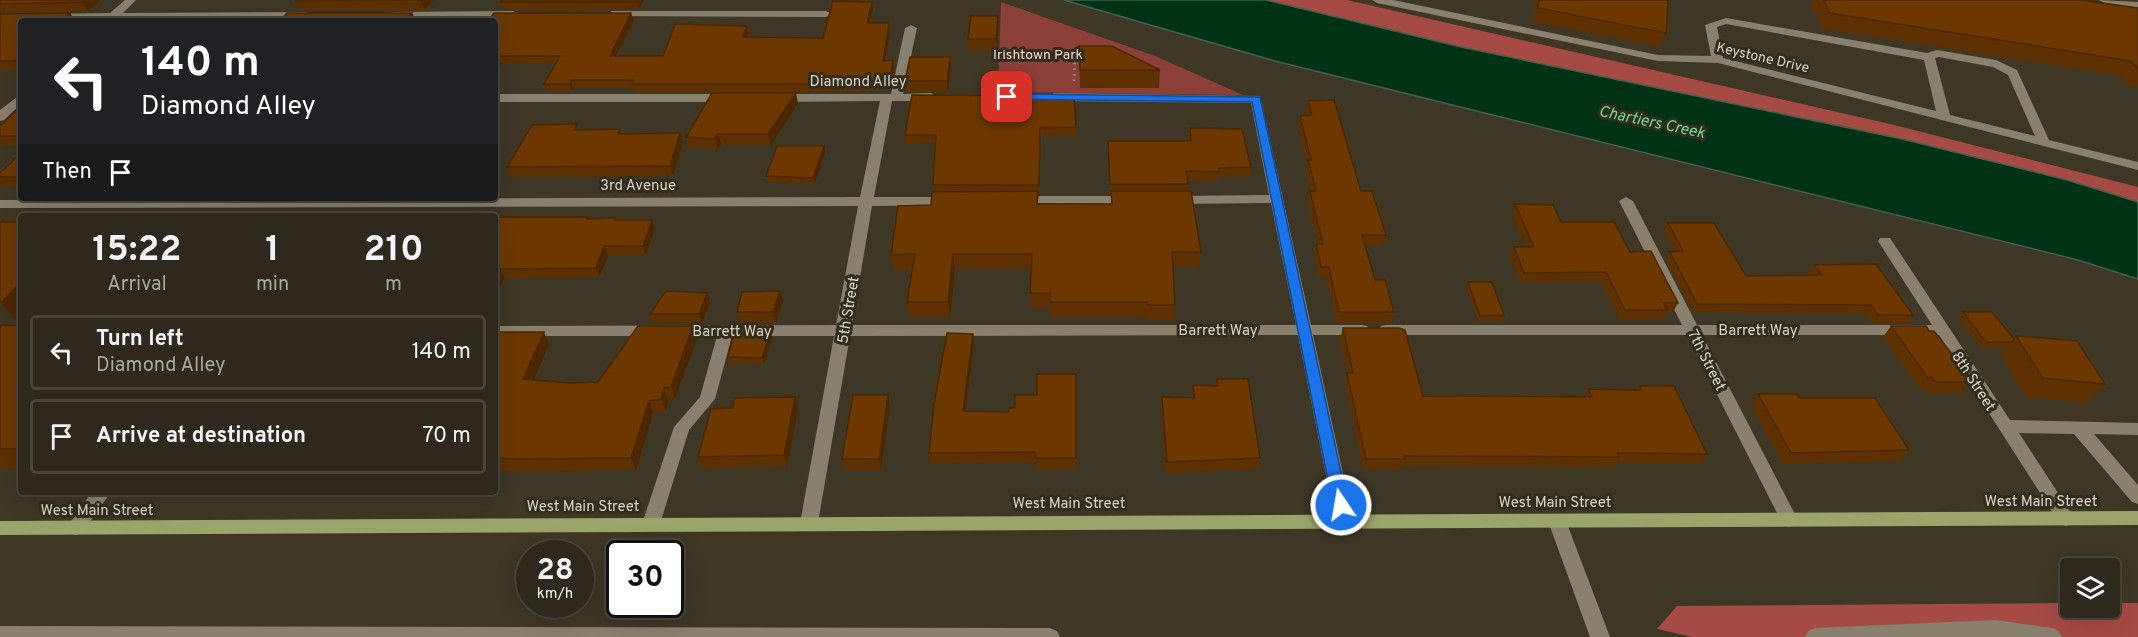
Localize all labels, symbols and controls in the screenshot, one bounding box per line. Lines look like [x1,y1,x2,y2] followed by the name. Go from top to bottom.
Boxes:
[141,38,260,91] text: 140 m
[1715,40,1811,77] street label: Keystone Drive
[42,42,120,120] icon: left
[993,47,1083,64] park label: Irishtown Park
[981,71,1032,122] pin
[809,73,907,92] street label: Diamond Alley
[990,80,1023,113] icon: arrive
[141,90,316,124] text: Diamond Alley
[1597,102,1707,144] water label: Chartiers Creek
[104,156,137,189] icon: arrive
[42,159,92,186] text: Then
[600,177,676,196] street label: 3rd Avenue
[92,228,182,274] text: 15:22
[265,228,280,274] text: 1
[364,228,424,274] text: 210
[107,272,167,298] text: Arrival
[256,272,289,298] text: min
[385,272,402,298] text: m
[834,275,865,345] street label: 5th Street
[1178,322,1258,341] street label: Barrett Way
[1718,322,1798,341] street label: Barrett Way
[692,323,772,342] street label: Barrett Way
[96,326,184,353] text: Turn left
[1682,327,1729,394] street label: 7th Street
[45,336,78,369] icon: left
[412,339,471,366] text: 140 m
[1946,348,1999,415] street label: 8th Street
[96,353,226,379] text: Diamond Alley
[45,420,78,453] icon: arrive
[96,423,306,450] text: Arrive at destination
[422,423,471,450] text: 70 m
[1309,473,1373,537] position arrow
[1985,493,2097,512] street label: West Main Street
[1499,494,1611,513] street label: West Main Street
[1013,495,1125,514] street label: West Main Street
[527,498,639,517] street label: West Main Street
[41,502,153,521] street label: West Main Street
[606,540,684,618] speed limit sign: 30
[536,553,574,590] text: 28
[2060,558,2120,618] map controls
[2060,558,2120,618] button: layers
[537,585,573,604] text: km/h

